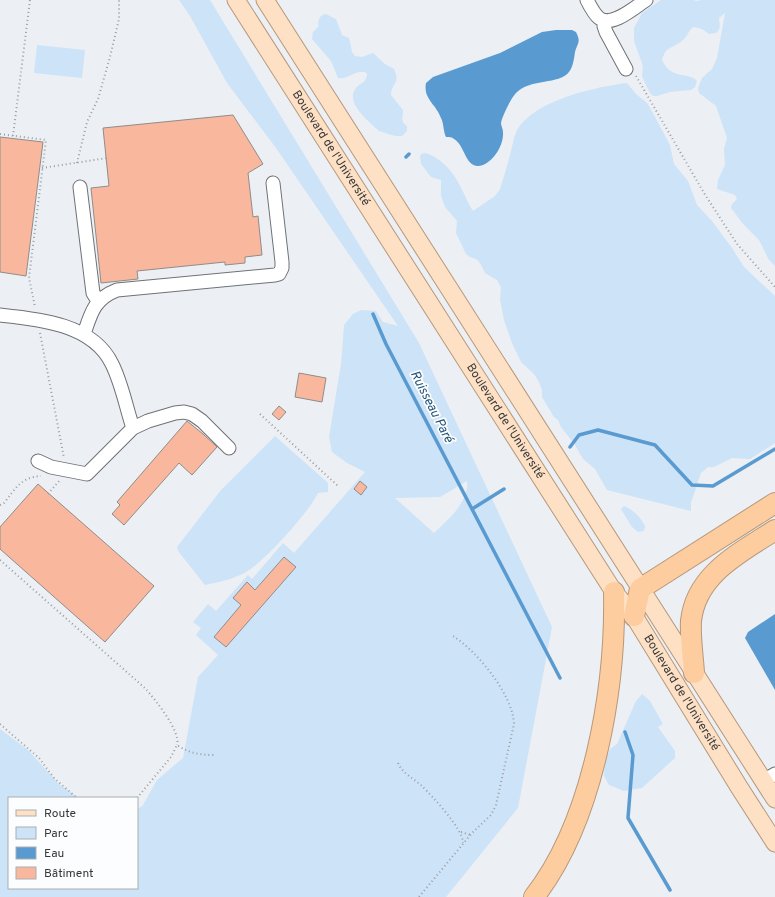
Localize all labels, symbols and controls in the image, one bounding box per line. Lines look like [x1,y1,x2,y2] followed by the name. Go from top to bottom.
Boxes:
[288,88,373,209] street label: Boulevard de l'Université
[462,361,548,482] street label: Boulevard de l'Université
[406,368,457,447] water label: Ruisseau Paré
[639,632,723,754] street label: Boulevard de l'Université
[8,797,138,889] legend
[44,806,76,822] text: Route
[44,826,68,842] text: Parc
[44,846,64,862] text: Eau
[44,866,94,882] text: Bâtiment

